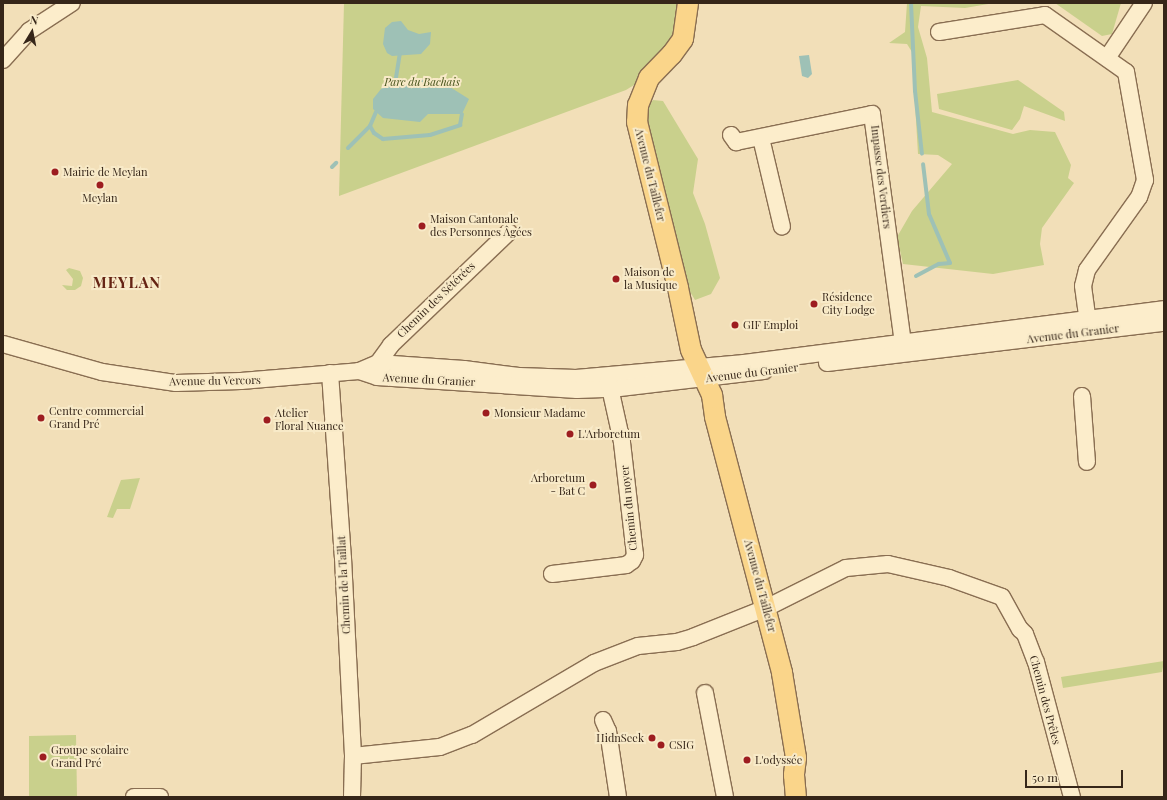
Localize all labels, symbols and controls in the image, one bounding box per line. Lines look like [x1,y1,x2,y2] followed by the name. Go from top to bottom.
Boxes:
[12,12,52,52] north arrow
[29,12,39,28] text: N
[384,75,460,89] park label: Parc du Bachais
[868,124,894,230] street label: Impasse des Verdiers
[632,127,668,223] street label: Avenue du Taillefer
[63,165,148,179] place label: Mairie de Meylan
[50,167,60,177] marker: Mairie de Meylan
[95,180,105,190] marker: Meylan
[82,191,118,205] place label: Meylan
[430,213,532,239] place label: Maison Cantonale des Personnes Âgées
[417,221,427,231] marker: Maison Cantonale des Personnes Âgées
[394,259,478,341] street label: Chemin des Sétérées
[624,266,678,292] place label: Maison de la Musique
[93,274,161,292] district label: MEYLAN
[611,274,621,284] marker: Maison de la Musique
[822,291,875,317] place label: Résidence City Lodge
[809,299,819,309] marker: Résidence City Lodge
[743,318,799,332] place label: GIF Emploi
[730,320,740,330] marker: GIF Emploi
[1026,322,1120,346] street label: Avenue du Granier
[705,361,799,385] street label: Avenue du Granier
[382,371,476,389] street label: Avenue du Granier
[169,374,261,388] street label: Avenue du Vercors
[49,405,144,431] place label: Centre commercial Grand Pré
[494,406,586,420] place label: Monsieur Madame
[275,407,343,433] place label: Atelier Floral Nuance
[481,408,491,418] marker: Monsieur Madame
[36,413,46,423] marker: Centre commercial Grand Pré
[262,415,272,425] marker: Atelier Floral Nuance
[578,427,640,441] place label: L'Arboretum
[565,429,575,439] marker: L'Arboretum
[618,465,640,551] street label: Chemin du noyer
[531,472,585,498] place label: Arboretum - Bat C
[588,480,598,490] marker: Arboretum - Bat C
[335,535,353,635] street label: Chemin de la Taillat
[741,538,779,634] street label: Avenue du Taillefer
[1027,654,1063,746] street label: Chemin des Prêles
[596,731,644,745] place label: HidnSeek
[647,733,657,743] marker: HidnSeek
[669,738,694,752] place label: CSIG
[656,740,666,750] marker: CSIG
[51,744,129,770] place label: Groupe scolaire Grand Pré
[38,752,48,762] marker: Groupe scolaire Grand Pré
[755,753,802,767] place label: L'odyssée
[742,755,752,765] marker: L'odyssée
[1027,762,1125,788] scale bar
[1032,769,1058,785] text: 50 m

